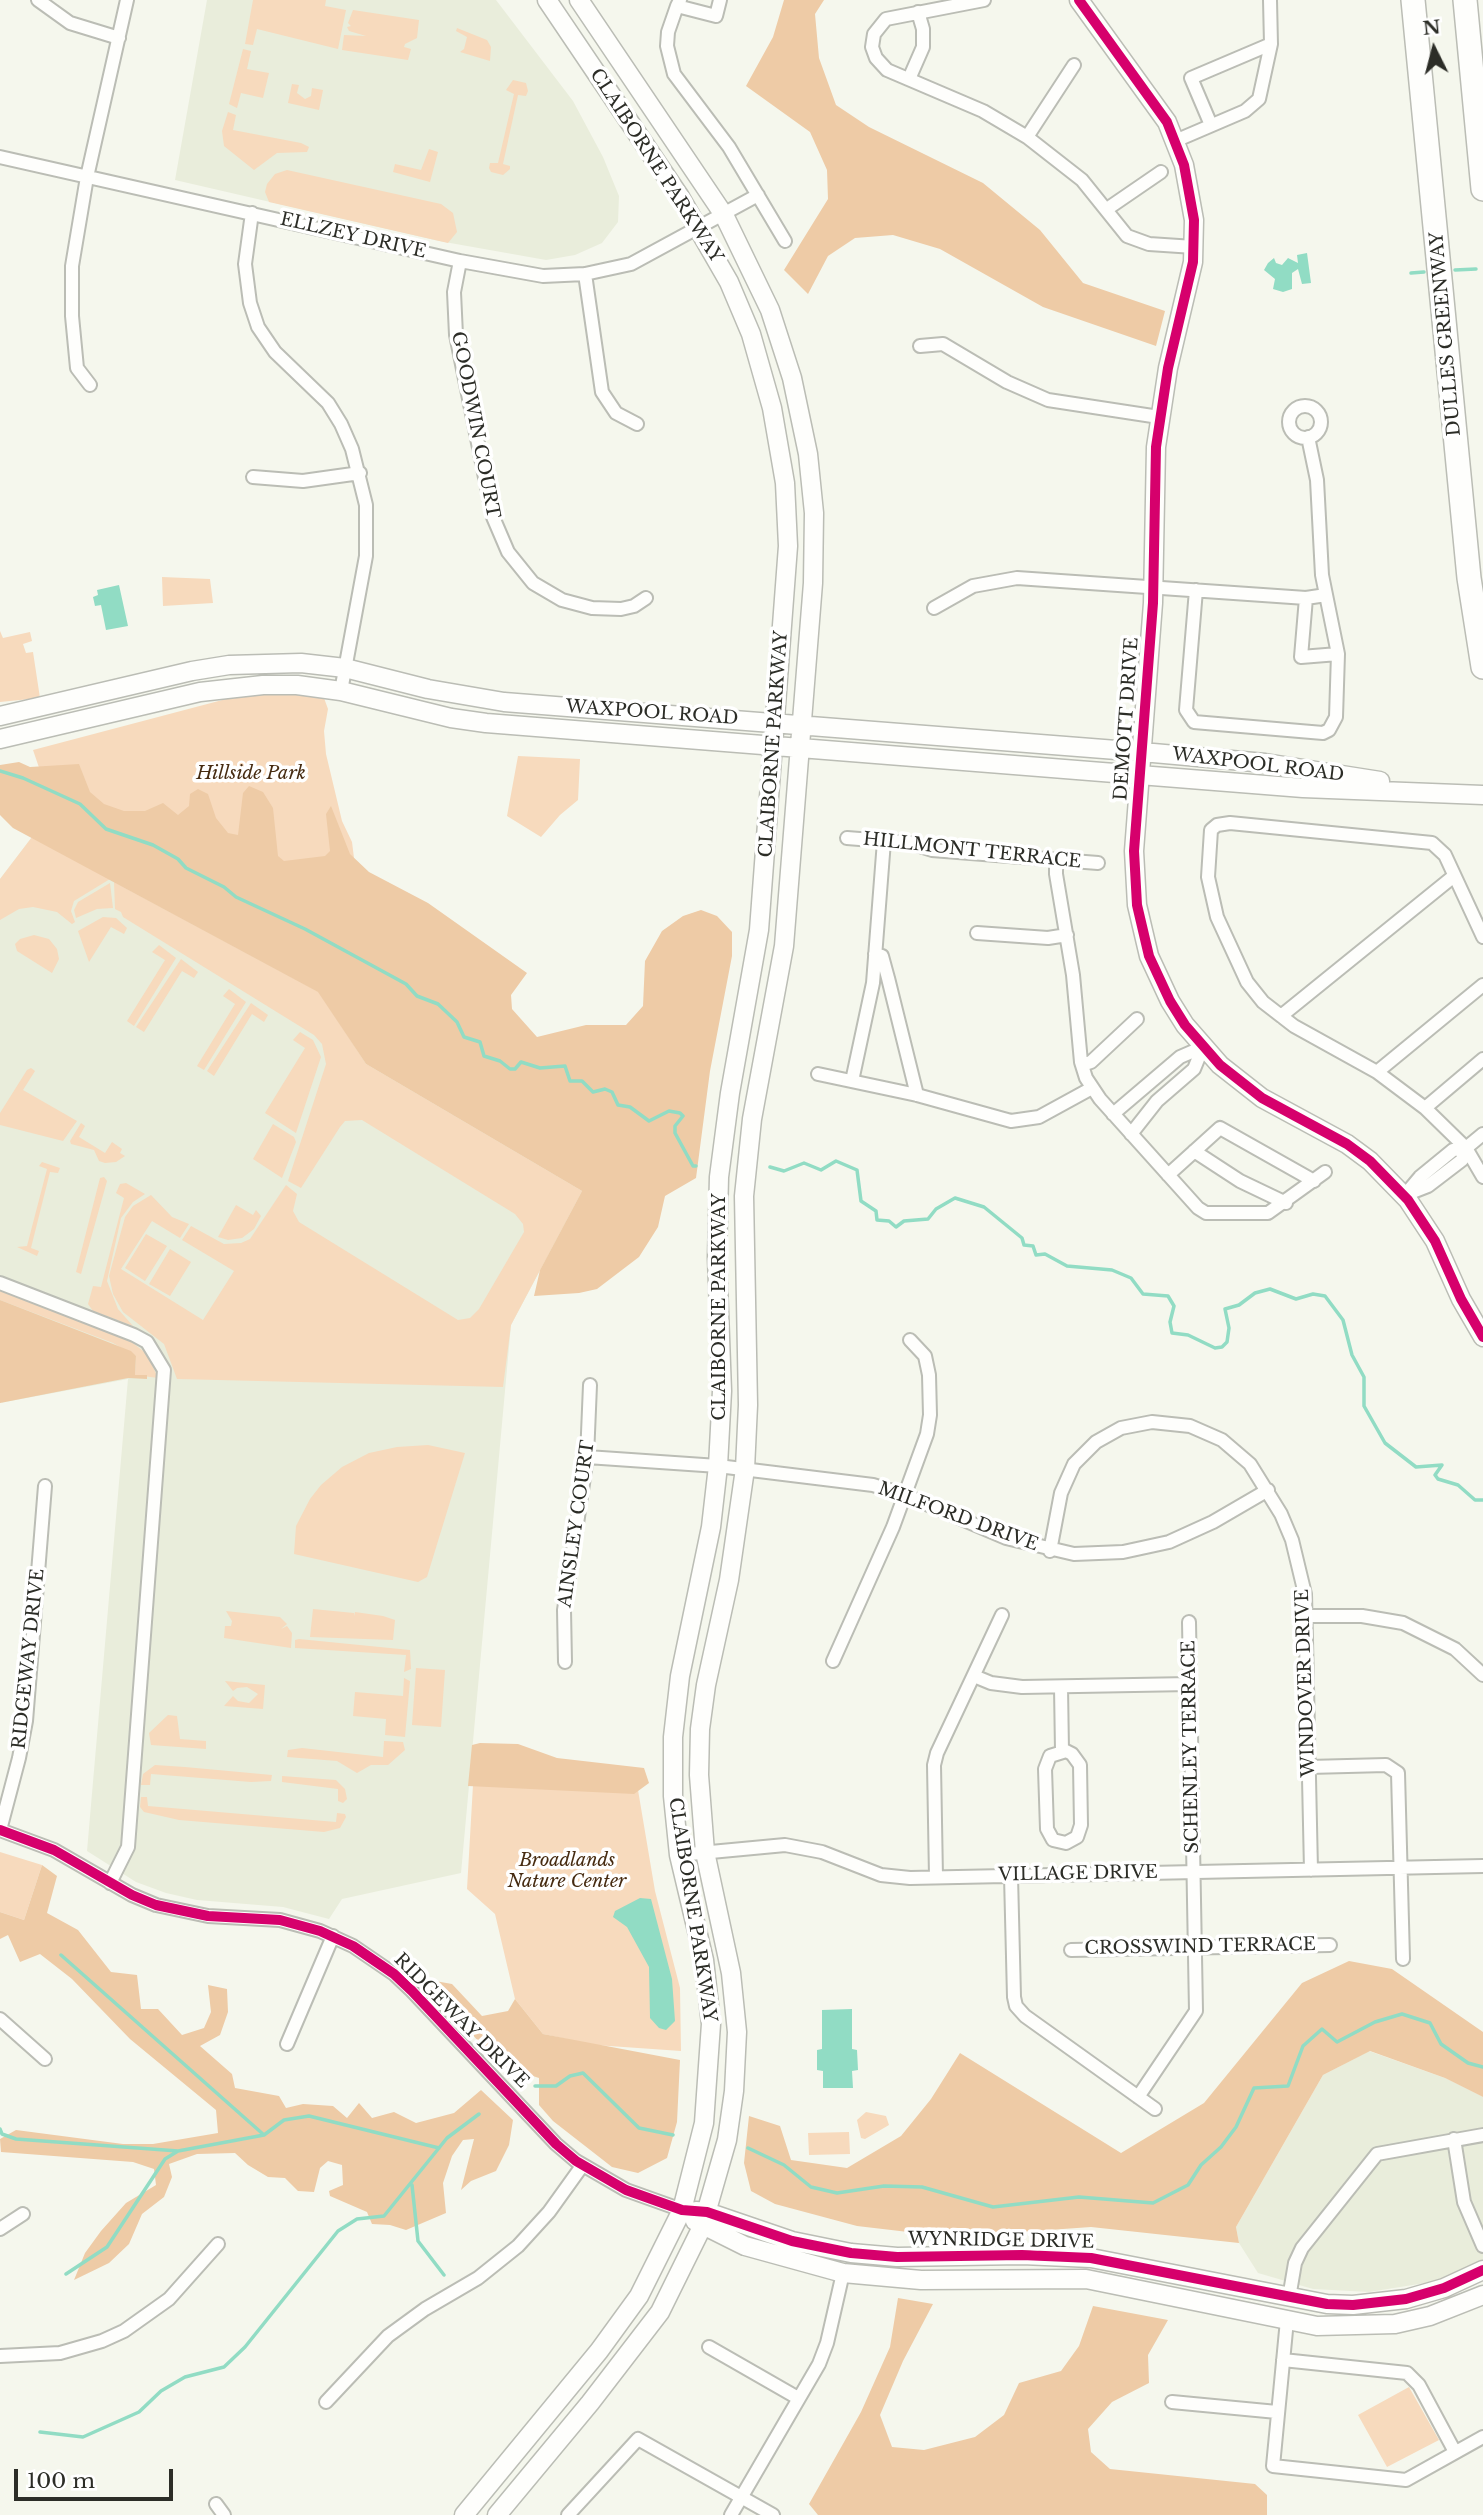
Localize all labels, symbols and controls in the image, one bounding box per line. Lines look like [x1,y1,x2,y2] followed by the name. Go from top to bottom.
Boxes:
[1399,14,1469,84] north arrow
[1422,15,1442,40] text: N
[585,65,727,267] street label: CLAIBORNE PARKWAY
[278,209,428,263] street label: ELLZEY DRIVE
[1426,231,1466,437] street label: DULLES GREENWAY
[446,330,504,520] street label: GOODWIN COURT
[755,630,793,858] street label: CLAIBORNE PARKWAY
[1111,637,1143,801] street label: DEMOTT DRIVE
[565,696,739,730] street label: WAXPOOL ROAD
[1171,744,1345,786] street label: WAXPOOL ROAD
[196,763,306,785] park label: Hillside Park
[862,829,1082,873] street label: HILLMONT TERRACE
[709,1193,731,1421] street label: CLAIBORNE PARKWAY
[555,1439,599,1609] street label: AINSLEY COURT
[875,1478,1041,1556] street label: MILFORD DRIVE
[9,1568,49,1750] street label: RIDGEWAY DRIVE
[1292,1589,1320,1777] street label: WINDOVER DRIVE
[1178,1640,1204,1854] street label: SCHENLEY TERRACE
[664,1796,720,2024] street label: CLAIBORNE PARKWAY
[508,1850,626,1892] park label: Broadlands Nature Center
[998,1862,1158,1886] street label: VILLAGE DRIVE
[1084,1934,1316,1960] street label: CROSSWIND TERRACE
[389,1949,533,2093] street label: RIDGEWAY DRIVE
[908,2229,1094,2253] street label: WYNRIDGE DRIVE
[18,2456,177,2500] scale bar
[27,2468,95,2494] text: 100 m

